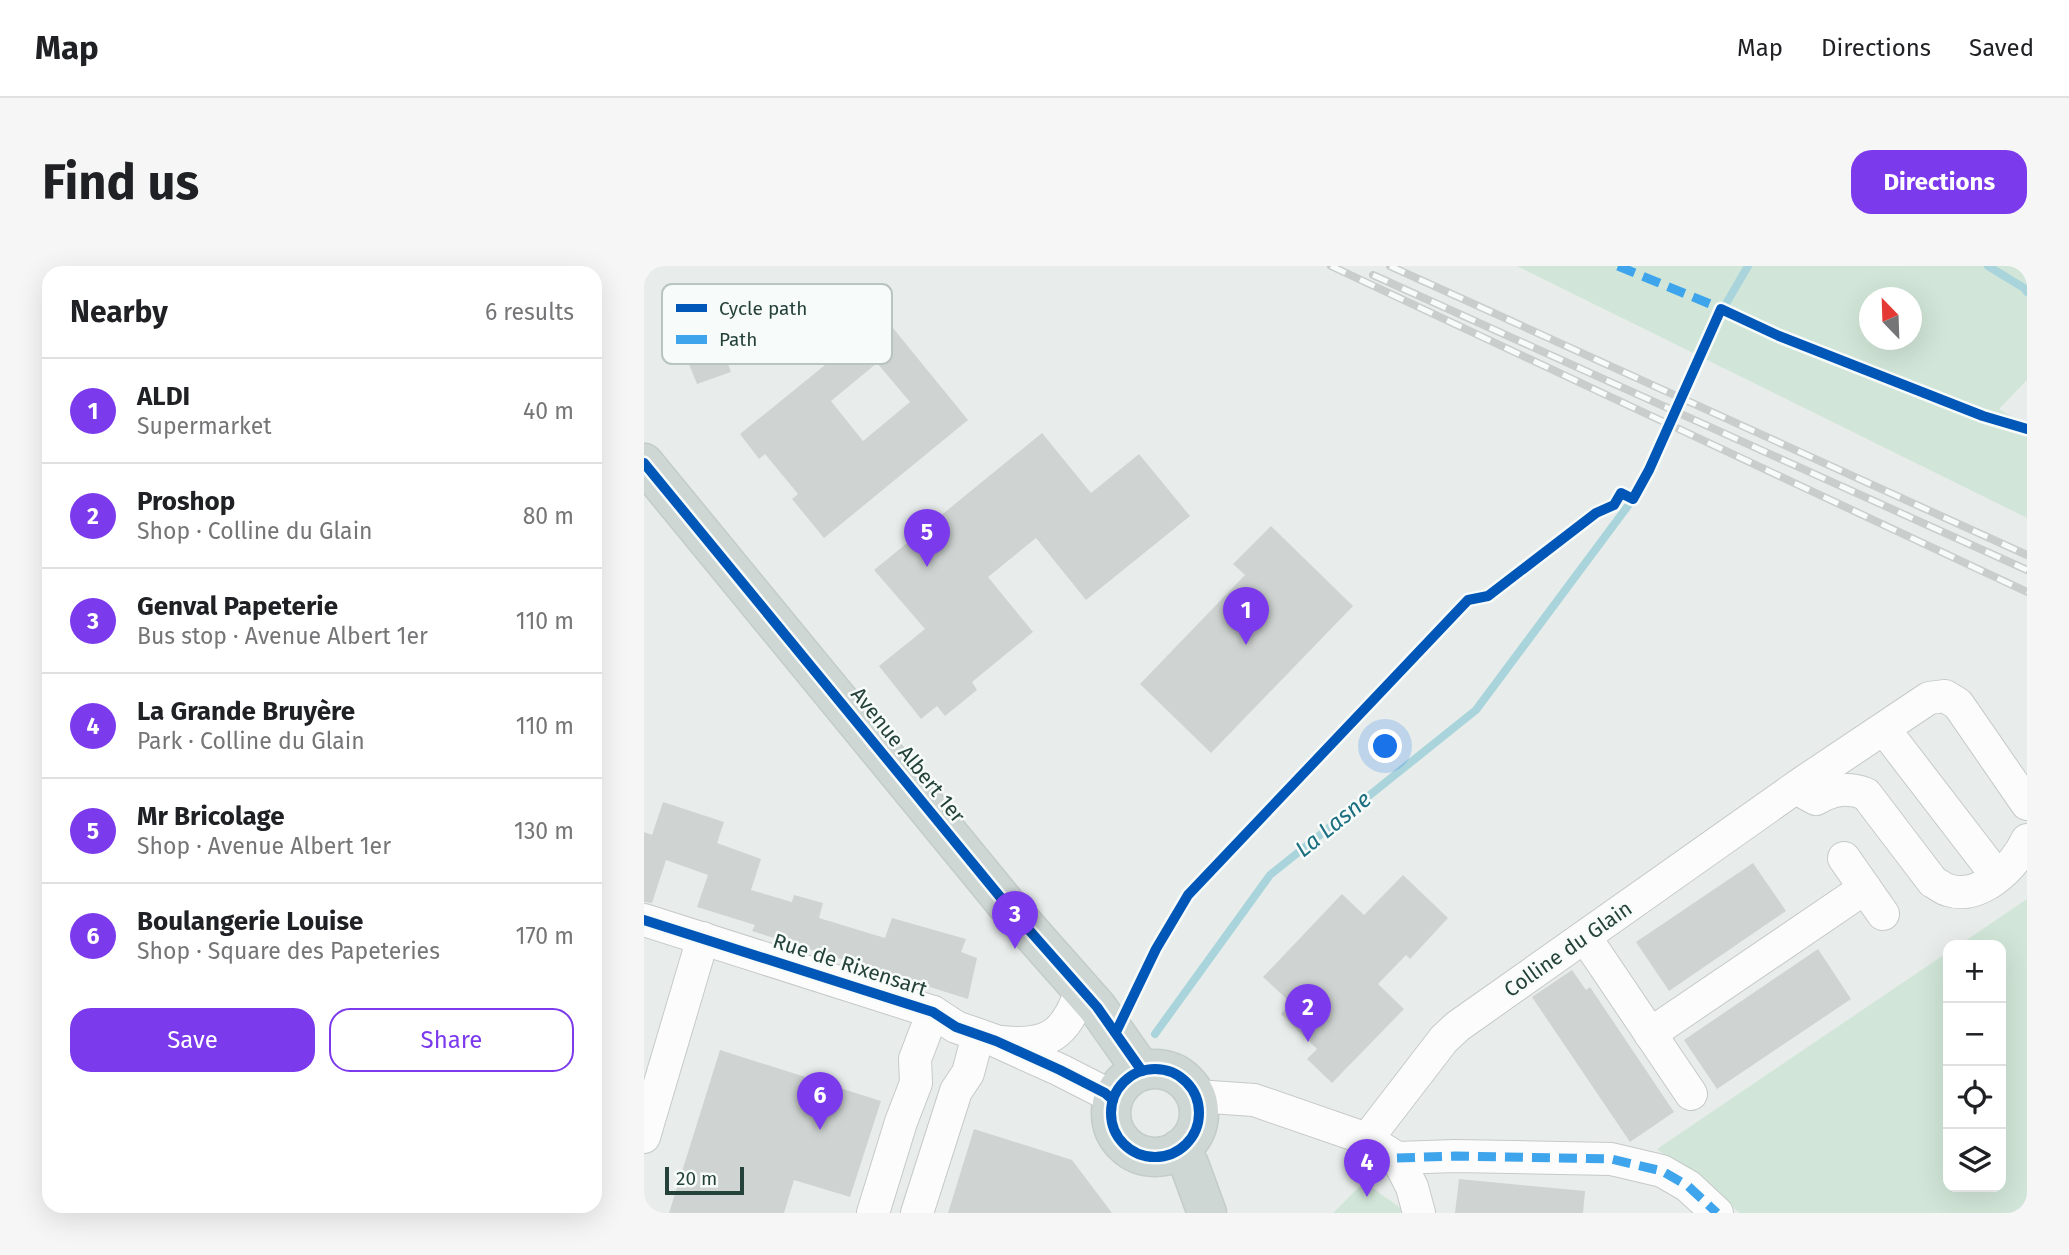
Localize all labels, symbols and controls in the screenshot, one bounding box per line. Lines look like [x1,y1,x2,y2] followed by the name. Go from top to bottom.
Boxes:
[35,28,99,68] text: Map
[1737,34,1783,62] text: Map
[1821,34,1931,62] text: Directions
[1969,34,2034,62] text: Saved
[1851,150,2027,214] button: Directions
[42,153,199,212] text: Find us
[662,284,892,364] legend
[1859,287,1922,350] north arrow
[70,294,168,330] text: Nearby
[719,297,807,320] text: Cycle path
[485,298,574,326] text: 6 results
[719,328,757,351] text: Path
[137,381,190,412] text: ALDI
[88,397,98,425] text: 1
[523,397,574,425] text: 40 m
[137,412,272,440] text: Supermarket
[137,486,235,517] text: Proshop
[87,502,99,530] text: 2
[523,502,574,530] text: 80 m
[904,509,950,567] pin: 5
[137,517,373,545] text: Shop · Colline du Glain
[1223,587,1269,645] pin: 1
[137,591,338,622] text: Genval Papeterie
[87,607,99,635] text: 3
[516,607,574,635] text: 110 m
[137,622,428,650] text: Bus stop · Avenue Albert 1er
[845,682,971,828] street label: Avenue Albert 1er
[137,696,355,727] text: La Grande Bruyère
[87,712,100,740] text: 4
[516,712,574,740] text: 110 m
[137,727,365,755] text: Park · Colline du Glain
[1368,729,1402,763] your location
[1289,785,1377,863] water label: La Lasne
[137,801,285,832] text: Mr Bricolage
[87,817,99,845] text: 5
[514,817,574,845] text: 130 m
[137,832,391,860] text: Shop · Avenue Albert 1er
[992,891,1038,949] pin: 3
[1499,895,1637,1003] street label: Colline du Glain
[137,906,363,937] text: Boulangerie Louise
[87,922,99,950] text: 6
[515,922,574,950] text: 170 m
[770,928,931,1002] street label: Rue de Rixensart
[137,937,440,965] text: Shop · Square des Papeteries
[1943,940,2006,1192] map controls
[1943,940,2006,1003] button: +
[1285,984,1331,1042] pin: 2
[1943,1003,2006,1066] button: −
[70,1008,315,1072] button: Save
[329,1008,574,1072] button: Share
[1943,1066,2006,1129] button: locate
[797,1072,843,1130] pin: 6
[1943,1129,2006,1192] button: layers
[1344,1139,1390,1197] pin: 4
[665,1164,744,1196] scale bar
[676,1167,717,1190] text: 20 m

